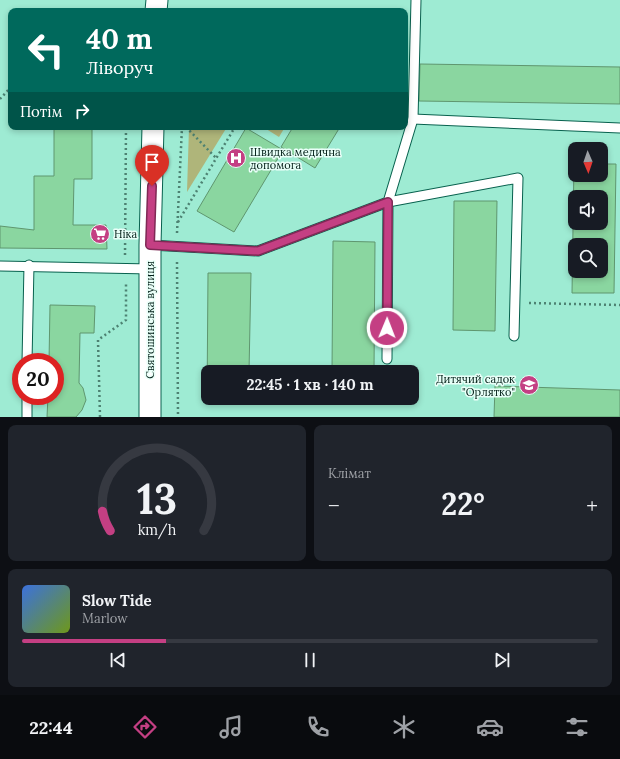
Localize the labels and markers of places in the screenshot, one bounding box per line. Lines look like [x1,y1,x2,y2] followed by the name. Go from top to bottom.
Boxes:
[135,145,169,186] pin
[250,145,341,172] place label: Швидка медична допомога
[225,147,247,169] hospital icon: Швидка медична допомога
[89,223,111,245] supermarket icon: Ніка
[114,227,138,241] place label: Ніка
[436,372,515,399] place label: Дитячий садок "Орлятко"
[518,374,540,396] school or university icon: Дитячий садок "Орлятко"

